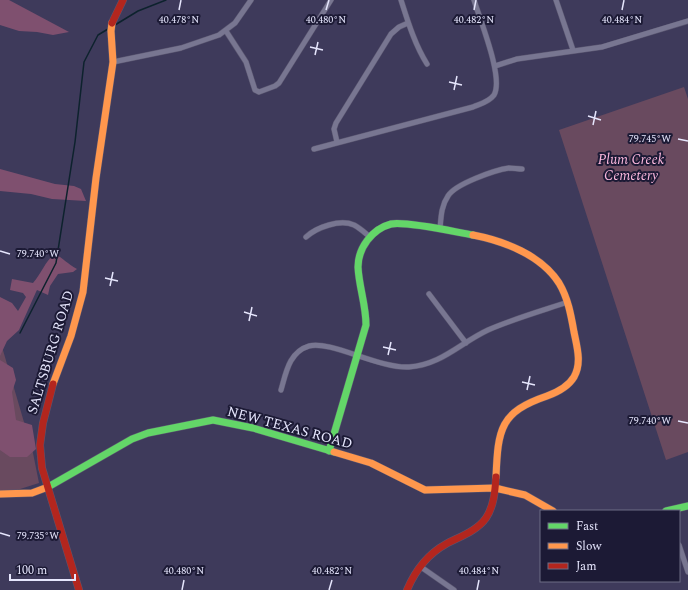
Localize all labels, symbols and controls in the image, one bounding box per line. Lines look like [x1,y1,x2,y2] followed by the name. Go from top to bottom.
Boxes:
[159,12,199,28] text: 40.478°N
[306,12,346,28] text: 40.480°N
[454,12,494,28] text: 40.482°N
[602,12,642,28] text: 40.484°N
[629,131,671,147] text: 79.745°W
[598,149,665,186] park label: Plum Creek Cemetery
[17,246,59,262] text: 79.740°W
[22,288,79,416] street label: SALTSBURG ROAD
[225,401,355,454] street label: NEW TEXAS ROAD
[629,413,671,429] text: 79.740°W
[540,510,680,582] legend
[576,517,598,536] text: Fast
[17,528,59,544] text: 79.735°W
[576,537,602,556] text: Slow
[10,556,75,582] scale bar
[576,557,597,576] text: Jam
[16,561,47,580] text: 100 m
[164,563,204,579] text: 40.480°N
[312,563,352,579] text: 40.482°N
[459,563,499,579] text: 40.484°N

